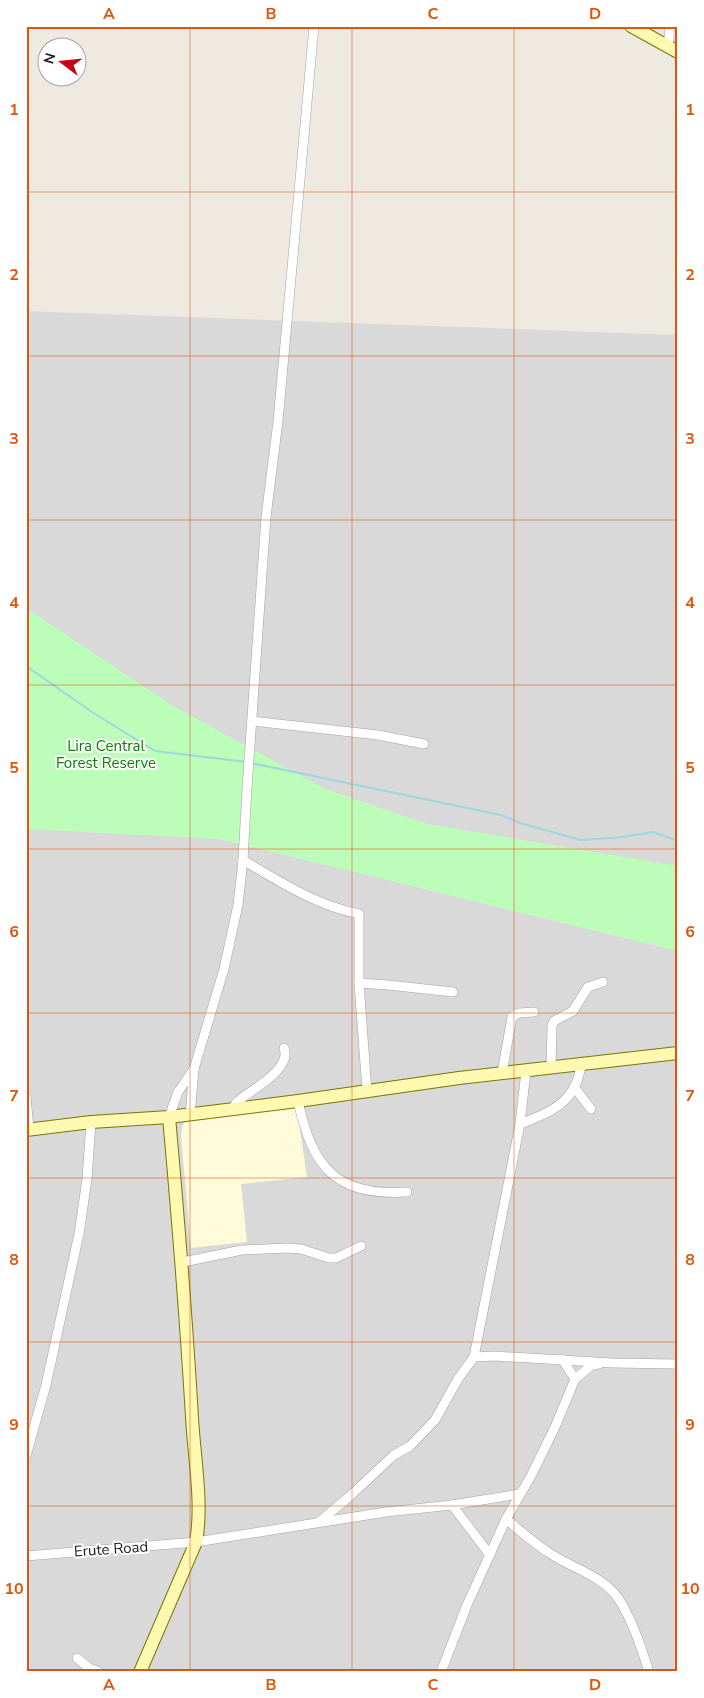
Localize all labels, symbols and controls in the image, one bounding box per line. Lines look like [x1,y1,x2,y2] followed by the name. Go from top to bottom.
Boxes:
[103,3,115,25] text: A
[265,3,277,25] text: B
[428,3,439,25] text: C
[589,3,601,25] text: D
[38,38,88,88] north arrow
[39,51,61,66] text: N
[9,99,19,121] text: 1
[685,99,695,121] text: 1
[9,264,19,286] text: 2
[685,264,695,286] text: 2
[9,428,19,450] text: 3
[685,428,695,450] text: 3
[9,592,19,614] text: 4
[685,592,695,614] text: 4
[56,736,156,773] park label: Lira Central Forest Reserve
[9,757,19,779] text: 5
[685,757,695,779] text: 5
[9,921,19,943] text: 6
[685,921,695,943] text: 6
[9,1085,19,1107] text: 7
[685,1085,695,1107] text: 7
[9,1249,19,1271] text: 8
[685,1249,695,1271] text: 8
[9,1414,19,1436] text: 9
[685,1414,695,1436] text: 9
[73,1536,149,1562] street label: Erute Road
[4,1578,24,1600] text: 10
[680,1578,700,1600] text: 10
[103,1674,115,1696] text: A
[265,1674,277,1696] text: B
[428,1674,439,1696] text: C
[589,1674,601,1696] text: D

